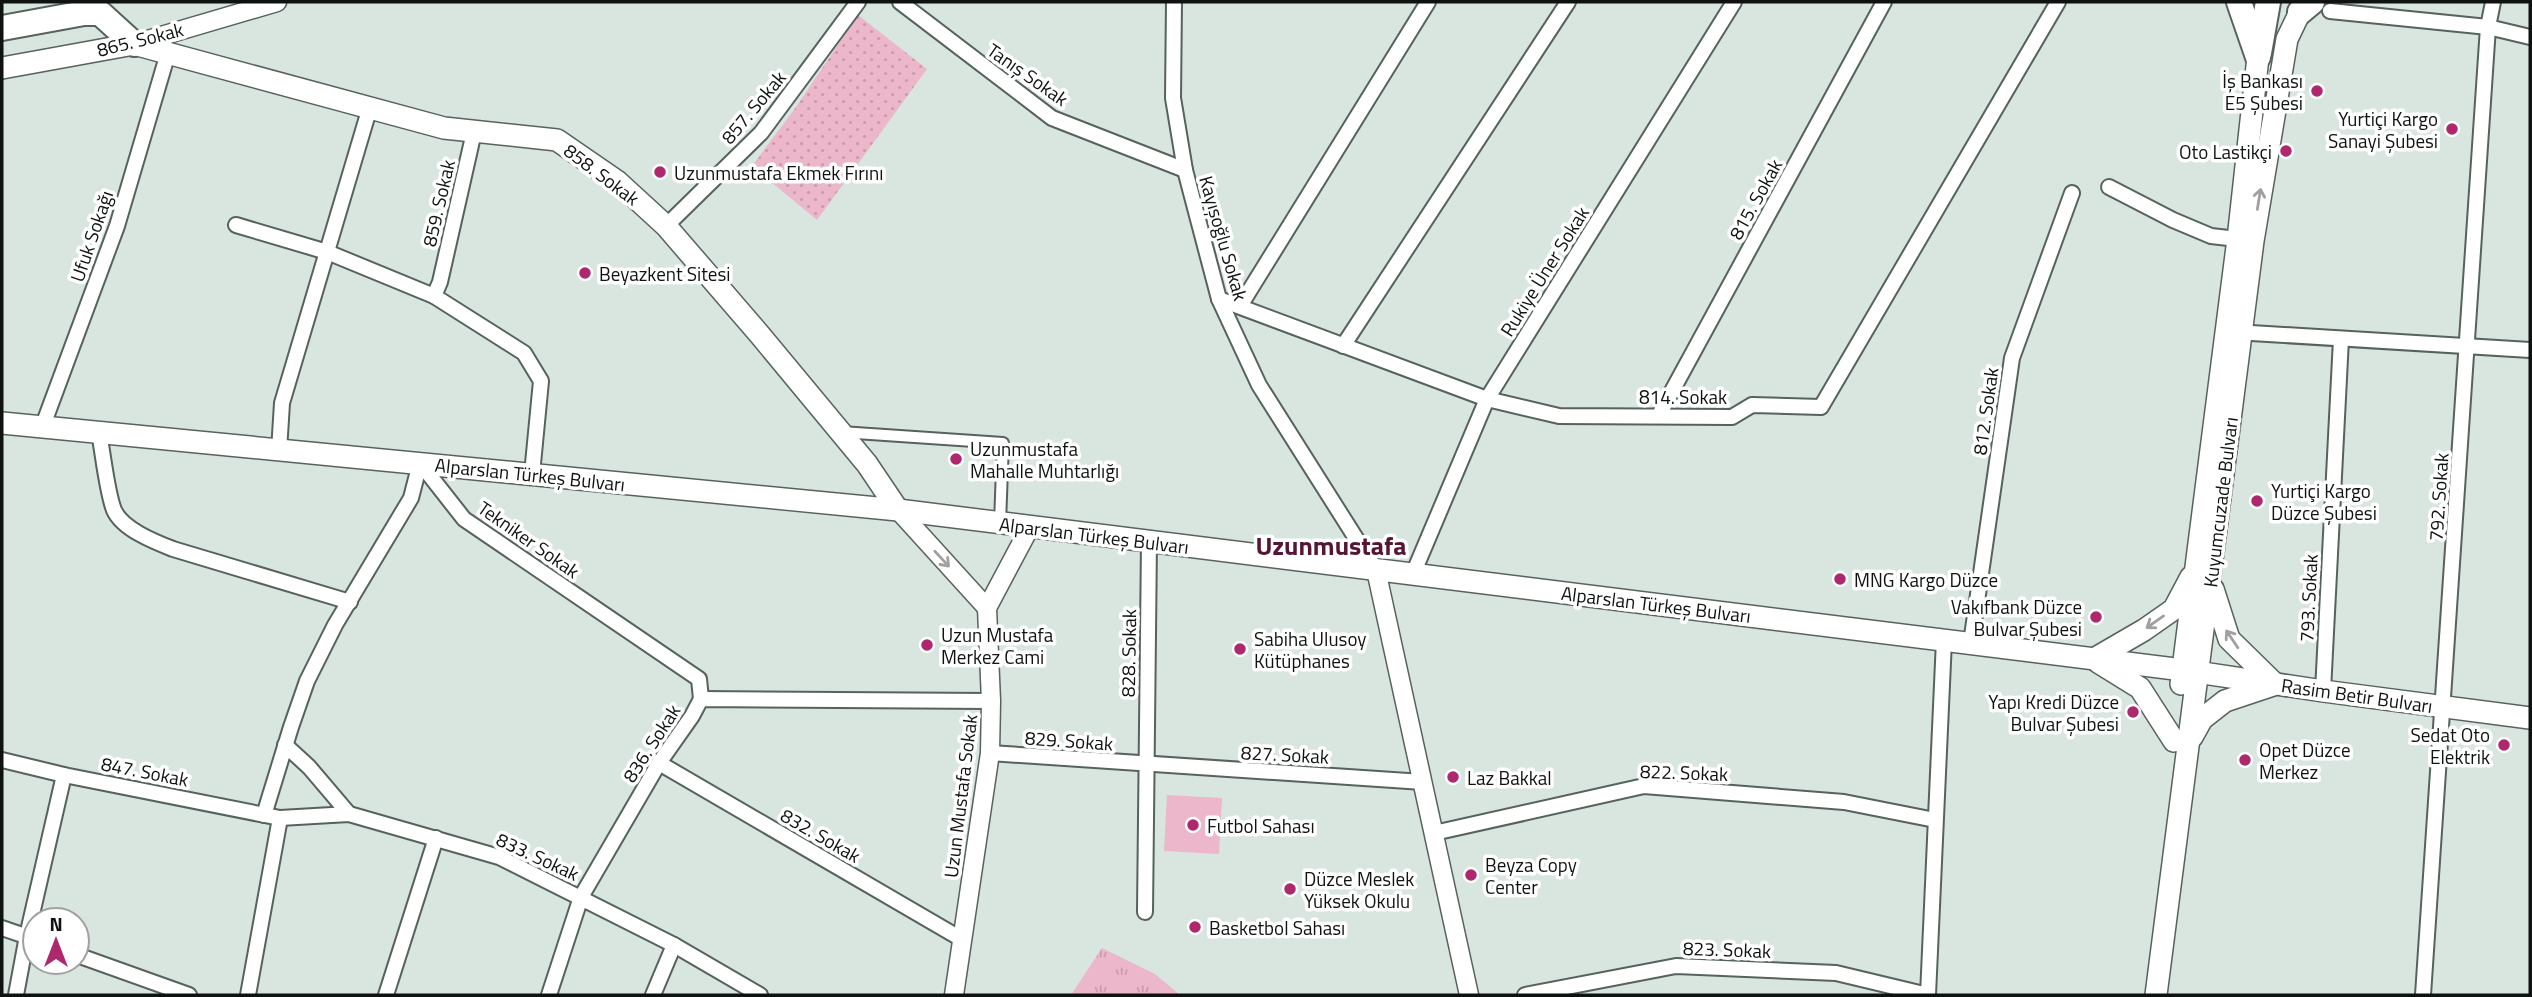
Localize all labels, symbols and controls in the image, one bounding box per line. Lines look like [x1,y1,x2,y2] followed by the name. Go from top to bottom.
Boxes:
[94,14,186,64] street label: 865. Sokak
[982,35,1074,113] street label: Tanış Sokak
[714,64,792,150] street label: 857. Sokak
[2222,66,2303,117] place label: İş Bankası E5 Şubesi
[2309,83,2325,99] marker: İş Bankası E5 Şubesi
[2328,104,2438,155] place label: Yurtiçi Kargo Sanayi Şubesi
[2444,121,2460,137] marker: Yurtiçi Kargo Sanayi Şubesi
[558,136,646,212] street label: 858. Sokak
[2179,137,2272,166] place label: Oto Lastikçi
[2278,143,2294,159] marker: Oto Lastikçi
[1721,153,1789,245] street label: 815. Sokak
[414,157,462,249] street label: 859. Sokak
[674,158,883,187] place label: Uzunmustafa Ekmek Fırını
[652,164,668,180] marker: Uzunmustafa Ekmek Fırını
[1192,172,1256,304] street label: Kayışoğlu Sokak
[62,187,120,285] street label: Ufuk Sokağı
[2253,188,2266,211] one-way arrow
[1492,200,1596,342] street label: Rukiye Üner Sokak
[599,259,730,288] place label: Beyazkent Sitesi
[577,265,593,281] marker: Beyazkent Sitesi
[1965,365,2005,457] street label: 812. Sokak
[1639,382,1727,411] street label: 814. Sokak
[2195,415,2245,589] street label: Kuyumcuzade Bulvarı
[970,434,1119,485] place label: Uzunmustafa Mahalle Muhtarlığı
[434,450,626,498] street label: Alparslan Türkeş Bulvarı
[948,451,964,467] marker: Uzunmustafa Mahalle Muhtarlığı
[2420,452,2456,542] street label: 792. Sokak
[2271,476,2377,527] place label: Yurtiçi Kargo Düzce Şubesi
[472,493,586,585] street label: Tekniker Sokak
[2249,493,2265,509] marker: Yurtiçi Kargo Düzce Şubesi
[998,509,1190,561] street label: Alparslan Türkeş Bulvarı
[1255,526,1407,565] district label: Uzunmustafa
[934,550,951,567] one-way arrow
[2291,553,2325,643] street label: 793. Sokak
[1854,565,1998,594] place label: MNG Kargo Düzce
[1832,571,1848,587] marker: MNG Kargo Düzce
[1560,578,1752,630] street label: Alparslan Türkeş Bulvarı
[1951,592,2082,643] place label: Vakıfbank Düzce Bulvar Şubesi
[1113,609,1143,697] street label: 828. Sokak
[2088,609,2104,625] marker: Vakıfbank Düzce Bulvar Şubesi
[2146,615,2165,629] one-way arrow
[941,620,1054,671] place label: Uzun Mustafa Merkez Cami
[1254,624,1366,675] place label: Sabiha Ulusoy Kütüphanes
[2225,629,2240,649] one-way arrow
[919,637,935,653] marker: Uzun Mustafa Merkez Cami
[1232,641,1248,657] marker: Sabiha Ulusoy Kütüphanes
[2279,670,2435,720] street label: Rasim Betir Bulvarı
[1988,687,2119,738] place label: Yapı Kredi Düzce Bulvar Şubesi
[615,698,687,788] street label: 836. Sokak
[2125,704,2141,720] marker: Yapı Kredi Düzce Bulvar Şubesi
[936,713,984,879] street label: Uzun Mustafa Sokak
[2410,720,2490,771] place label: Sedat Oto Elektrik
[1024,722,1114,758] street label: 829. Sokak
[2259,735,2351,786] place label: Opet Düzce Merkez
[1240,737,1330,771] street label: 827. Sokak
[2496,737,2512,753] marker: Sedat Oto Elektrik
[99,748,191,794] street label: 847. Sokak
[2237,752,2253,768] marker: Opet Düzce Merkez
[1639,756,1729,788] street label: 822. Sokak
[1467,763,1552,792] place label: Laz Bakkal
[1445,769,1461,785] marker: Laz Bakkal
[776,800,866,870] street label: 832. Sokak
[1207,811,1315,840] place label: Futbol Sahası
[1185,817,1201,833] marker: Futbol Sahası
[492,824,584,888] street label: 833. Sokak
[1485,850,1577,901] place label: Beyza Copy Center
[1304,864,1414,915] place label: Düzce Meslek Yüksek Okulu
[1463,867,1479,883] marker: Beyza Copy Center
[1282,881,1298,897] marker: Düzce Meslek Yüksek Okulu
[21,906,91,976] north arrow
[49,909,63,938] text: N
[1209,913,1345,942] place label: Basketbol Sahası
[1187,919,1203,935] marker: Basketbol Sahası
[1682,933,1772,965] street label: 823. Sokak

